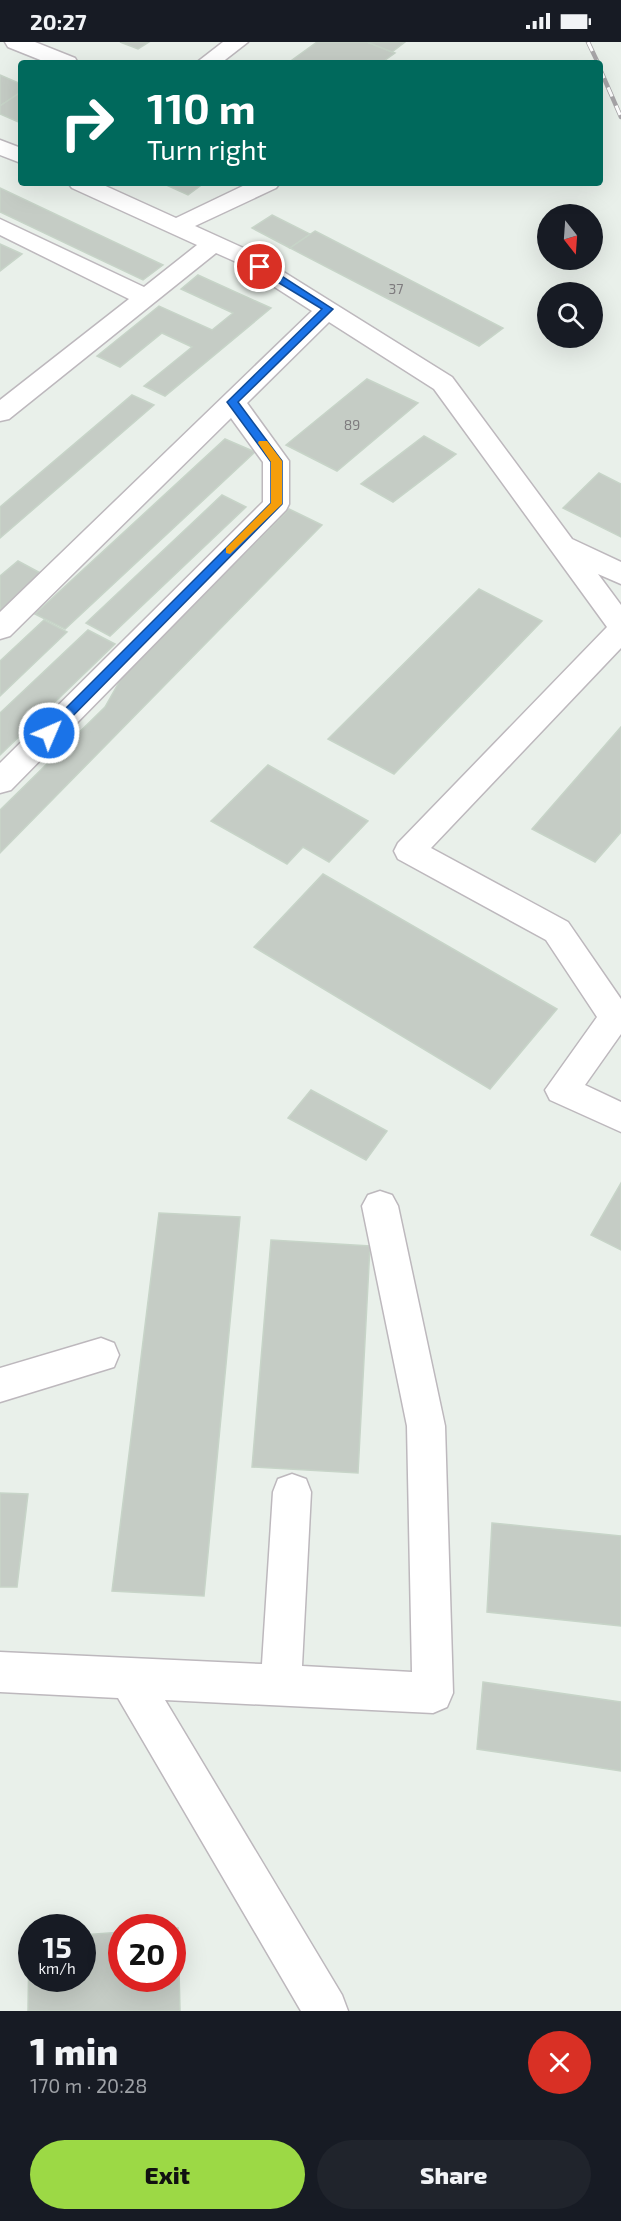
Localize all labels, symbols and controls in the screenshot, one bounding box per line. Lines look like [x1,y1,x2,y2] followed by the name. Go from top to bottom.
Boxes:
[30,8,87,34] text: 20:27
[147,82,256,132] text: 110 m
[48,84,126,162] icon: right
[147,133,267,165] text: Turn right
[537,204,603,270] north arrow
[537,204,603,348] map controls
[234,241,285,292] pin
[243,250,276,283] icon: arrive
[389,280,403,297] house number: 37
[537,282,603,348] button: search
[344,416,360,433] house number: 89
[17,701,81,765] position arrow
[108,1914,186,1992] speed limit sign: 20
[42,1928,72,1964] text: 15
[38,1959,76,1977] text: km/h
[30,2029,118,2072] text: 1 min
[528,2031,591,2094] button: close
[30,2073,147,2097] text: 170 m · 20:28
[30,2140,305,2209] button: Exit
[317,2140,591,2209] button: Share

